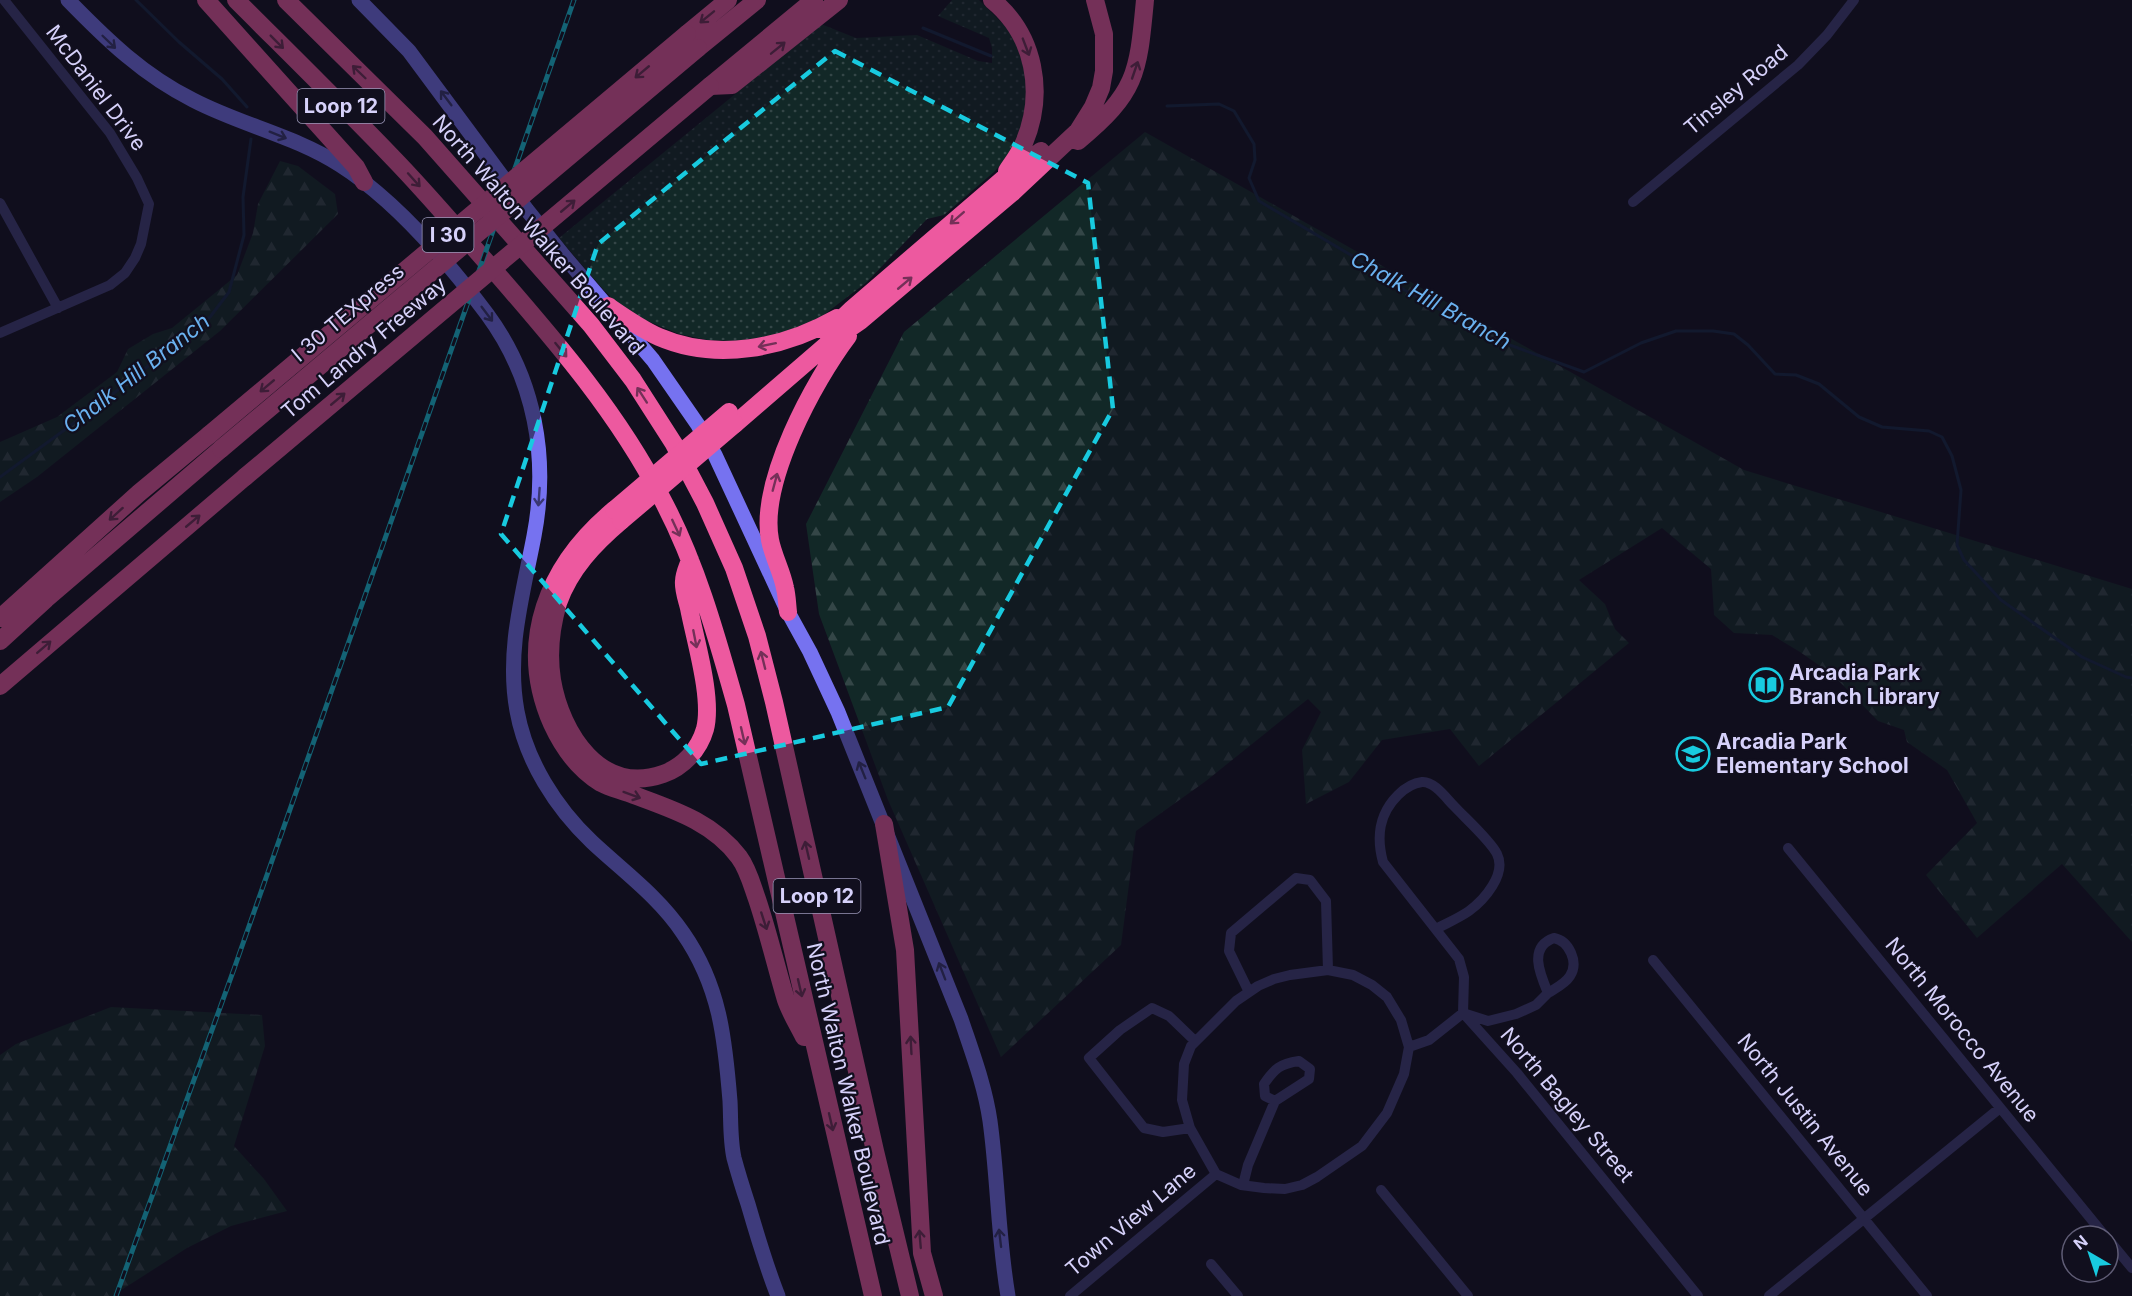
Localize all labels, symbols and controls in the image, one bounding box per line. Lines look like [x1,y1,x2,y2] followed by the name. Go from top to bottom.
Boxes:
[700,10,715,24] one-way arrow
[41,20,152,155] street label: McDaniel Drive
[101,34,116,49] one-way arrow
[270,34,284,49] one-way arrow
[1021,37,1032,55] one-way arrow
[1679,39,1793,140] street label: Tinsley Road
[770,41,785,55] one-way arrow
[1131,61,1142,80] one-way arrow
[352,65,367,79] one-way arrow
[634,65,650,78] one-way arrow
[298,89,385,123] road number: Loop 12
[439,90,452,106] one-way arrow
[427,110,649,360] street label: North Walton Walker Boulevard
[269,130,287,141] one-way arrow
[407,173,421,188] one-way arrow
[560,199,575,213] one-way arrow
[950,211,965,225] one-way arrow
[422,218,474,252] road number: I 30
[1346,245,1516,355] water label: Chalk Hill Branch
[286,258,409,367] street label: I 30 TEXpress
[276,271,451,424] street label: Tom Landry Freeway
[897,276,912,290] one-way arrow
[480,306,493,322] one-way arrow
[57,308,215,438] water label: Chalk Hill Branch
[758,340,777,351] one-way arrow
[554,341,567,357] one-way arrow
[260,379,275,393] one-way arrow
[636,387,648,404] one-way arrow
[330,392,345,406] one-way arrow
[769,473,781,492] one-way arrow
[534,487,545,507] one-way arrow
[109,507,124,521] one-way arrow
[185,515,201,528] one-way arrow
[670,519,682,537] one-way arrow
[690,629,701,648] one-way arrow
[36,640,51,654] one-way arrow
[756,651,768,670] one-way arrow
[1789,660,1940,709] place label: Arcadia Park Branch Library
[1748,667,1784,703] library icon: Arcadia Park Branch Library
[737,727,749,746] one-way arrow
[1716,729,1909,778] place label: Arcadia Park Elementary School
[1675,736,1711,772] school or university icon: Arcadia Park Elementary School
[856,761,867,779] one-way arrow
[622,790,641,801] one-way arrow
[800,841,812,860] one-way arrow
[774,879,860,913] road number: Loop 12
[759,911,770,930] one-way arrow
[1880,933,2044,1127] street label: North Morocco Avenue
[802,940,895,1247] street label: North Walton Walker Boulevard
[936,962,947,981] one-way arrow
[795,978,806,997] one-way arrow
[1495,1022,1639,1187] street label: North Bagley Street
[1732,1029,1878,1201] street label: North Justin Avenue
[905,1035,916,1055] one-way arrow
[826,1112,838,1131] one-way arrow
[1060,1158,1201,1281] street label: Town View Lane
[2060,1224,2120,1284] north arrow
[994,1229,1005,1249] one-way arrow
[914,1230,925,1250] one-way arrow
[2070,1231,2092,1254] text: N

